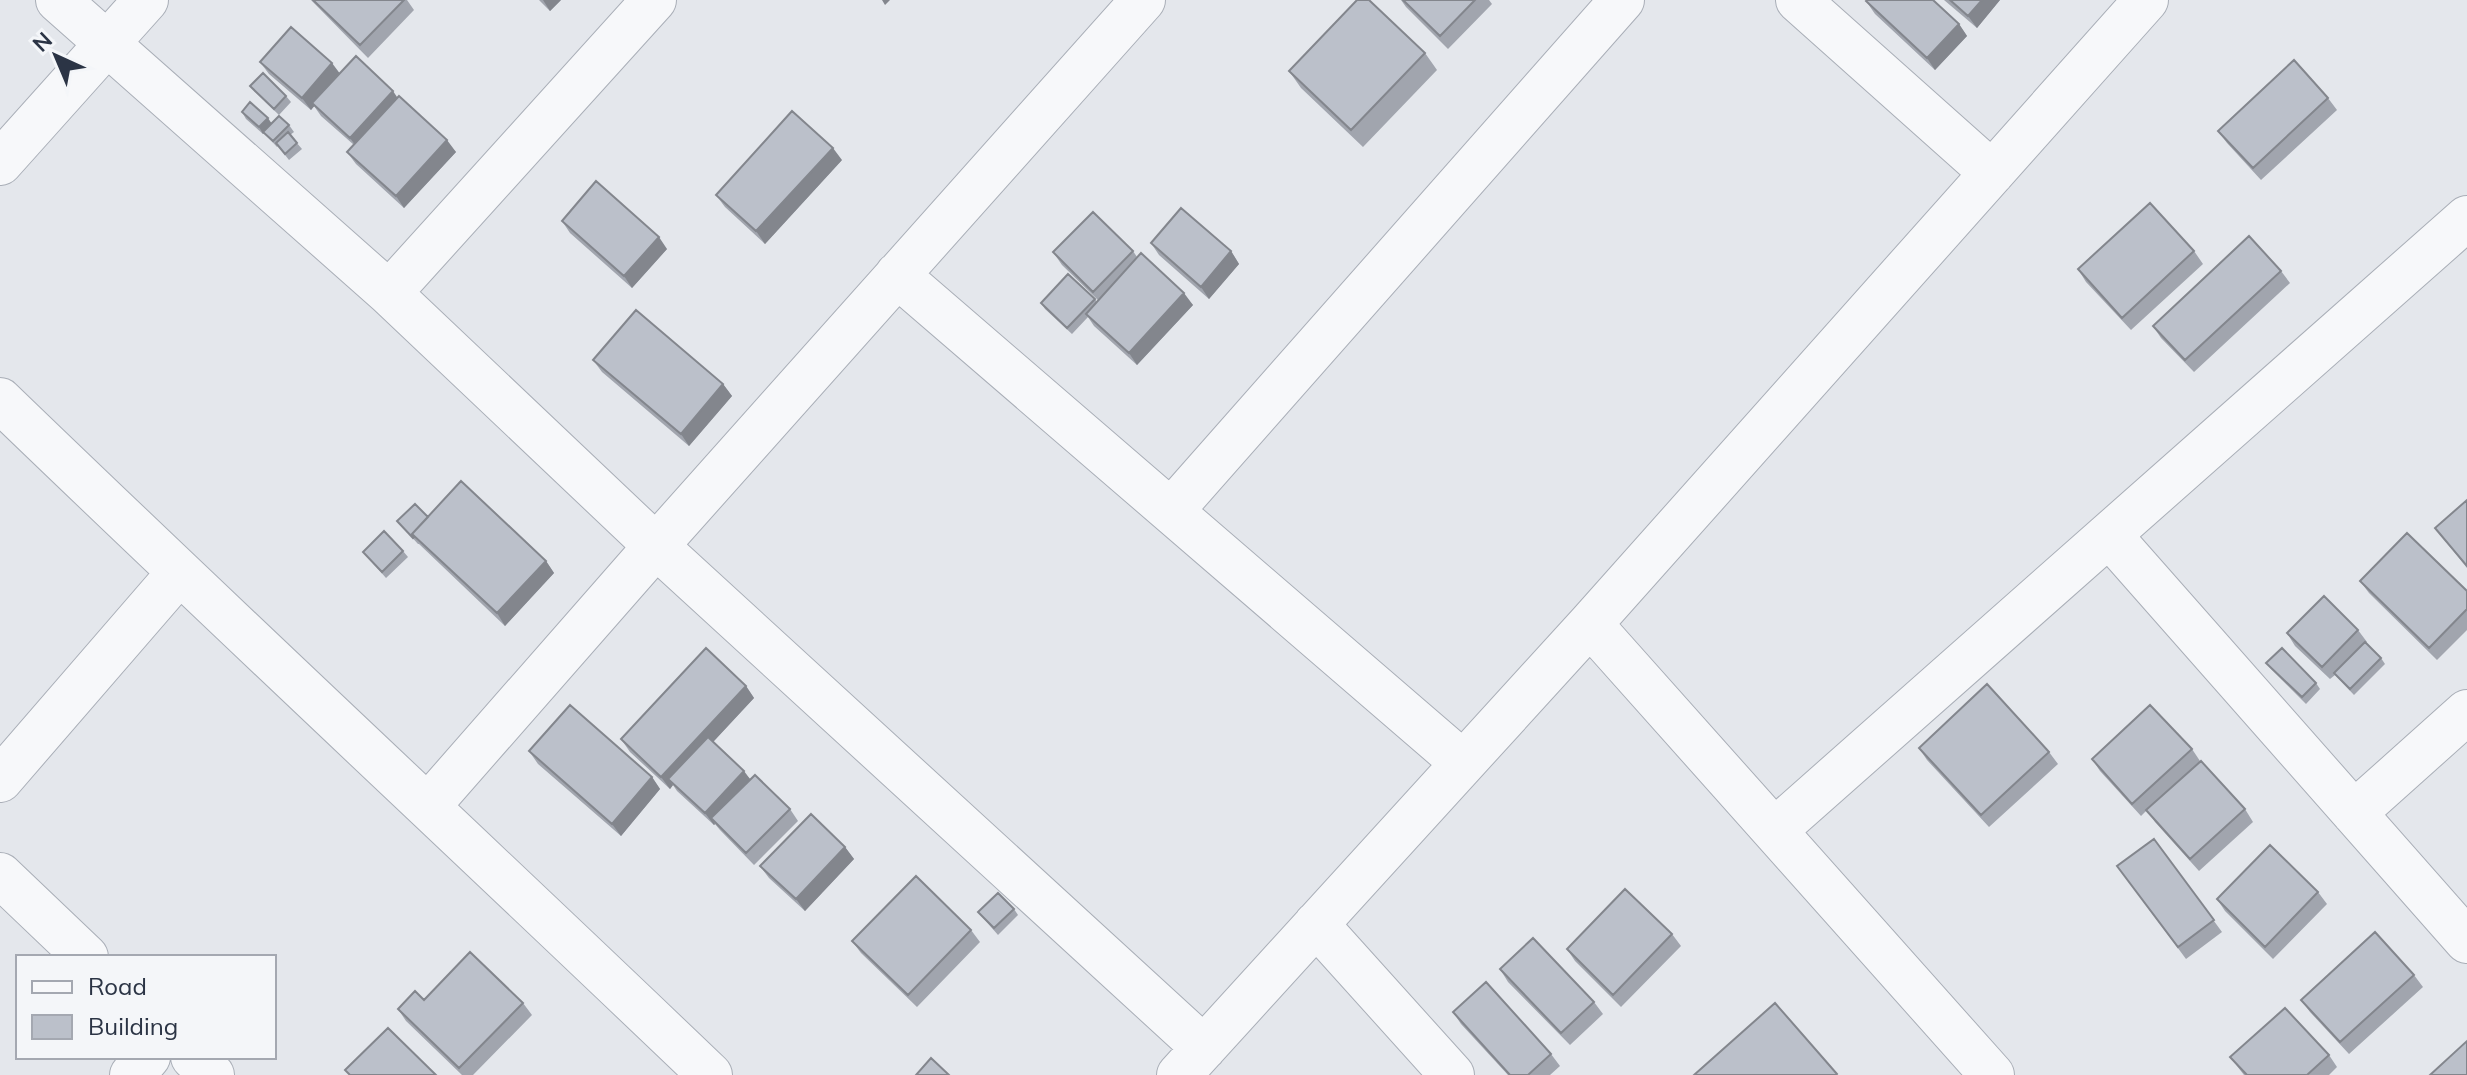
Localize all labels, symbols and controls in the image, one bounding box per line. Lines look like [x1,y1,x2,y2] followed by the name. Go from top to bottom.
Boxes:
[16,16,96,96] north arrow
[26,26,58,57] text: N
[16,955,276,1059] legend
[88,971,147,1001] text: Road
[88,1011,178,1041] text: Building

